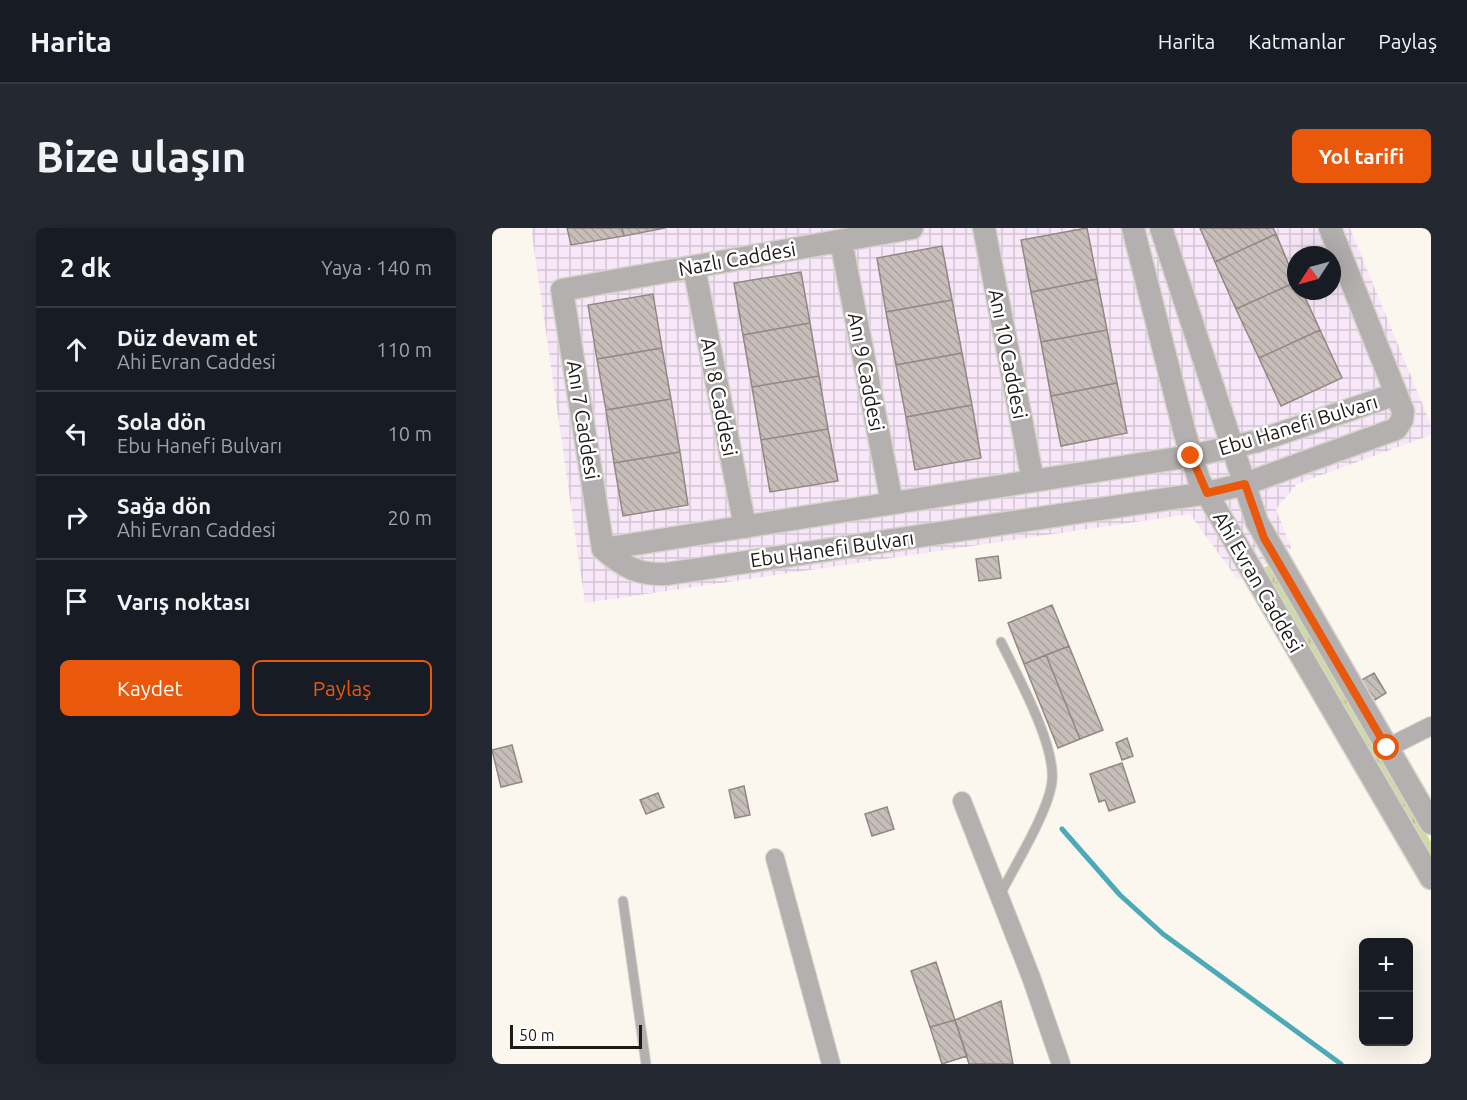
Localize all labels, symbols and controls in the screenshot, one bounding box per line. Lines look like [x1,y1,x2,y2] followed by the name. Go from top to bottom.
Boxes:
[30,26,112,57] text: Harita
[1158,29,1215,53] text: Harita
[1248,29,1345,53] text: Katmanlar
[1378,29,1437,53] text: Paylaş
[1292,129,1431,183] button: Yol tarifi
[36,133,246,180] text: Bize ulaşın
[676,237,797,280] street label: Nazlı Caddesi
[1287,246,1341,300] north arrow
[60,253,111,282] text: 2 dk
[321,256,432,279] text: Yaya · 140 m
[985,287,1032,421] street label: Anı 10 Caddesi
[844,311,889,433] street label: Anı 9 Caddesi
[117,325,258,350] text: Düz devam et
[60,333,93,366] icon: ahead
[697,336,742,458] street label: Anı 8 Caddesi
[376,338,432,361] text: 110 m
[117,350,276,373] text: Ahi Evran Caddesi
[563,359,604,481] street label: Anı 7 Caddesi
[1215,389,1380,460] street label: Ebu Hanefi Bulvarı
[117,409,206,434] text: Sola dön
[60,417,93,450] icon: left
[388,422,432,445] text: 10 m
[117,434,282,457] text: Ebu Hanefi Bulvarı
[1177,442,1203,468] route end
[117,493,211,518] text: Sağa dön
[60,501,93,534] icon: right
[388,506,432,529] text: 20 m
[1209,507,1308,656] street label: Ahi Evran Caddesi
[117,518,276,541] text: Ahi Evran Caddesi
[749,526,915,571] street label: Ebu Hanefi Bulvarı
[60,585,93,618] icon: arrive
[117,589,250,614] text: Varış noktası
[60,660,240,716] button: Kaydet
[252,660,432,716] button: Paylaş
[1373,734,1399,760] route start
[1359,938,1413,1046] map controls
[1359,938,1413,992] button: +
[1359,992,1413,1046] button: −
[510,1022,642,1050] scale bar
[519,1026,555,1044] text: 50 m

